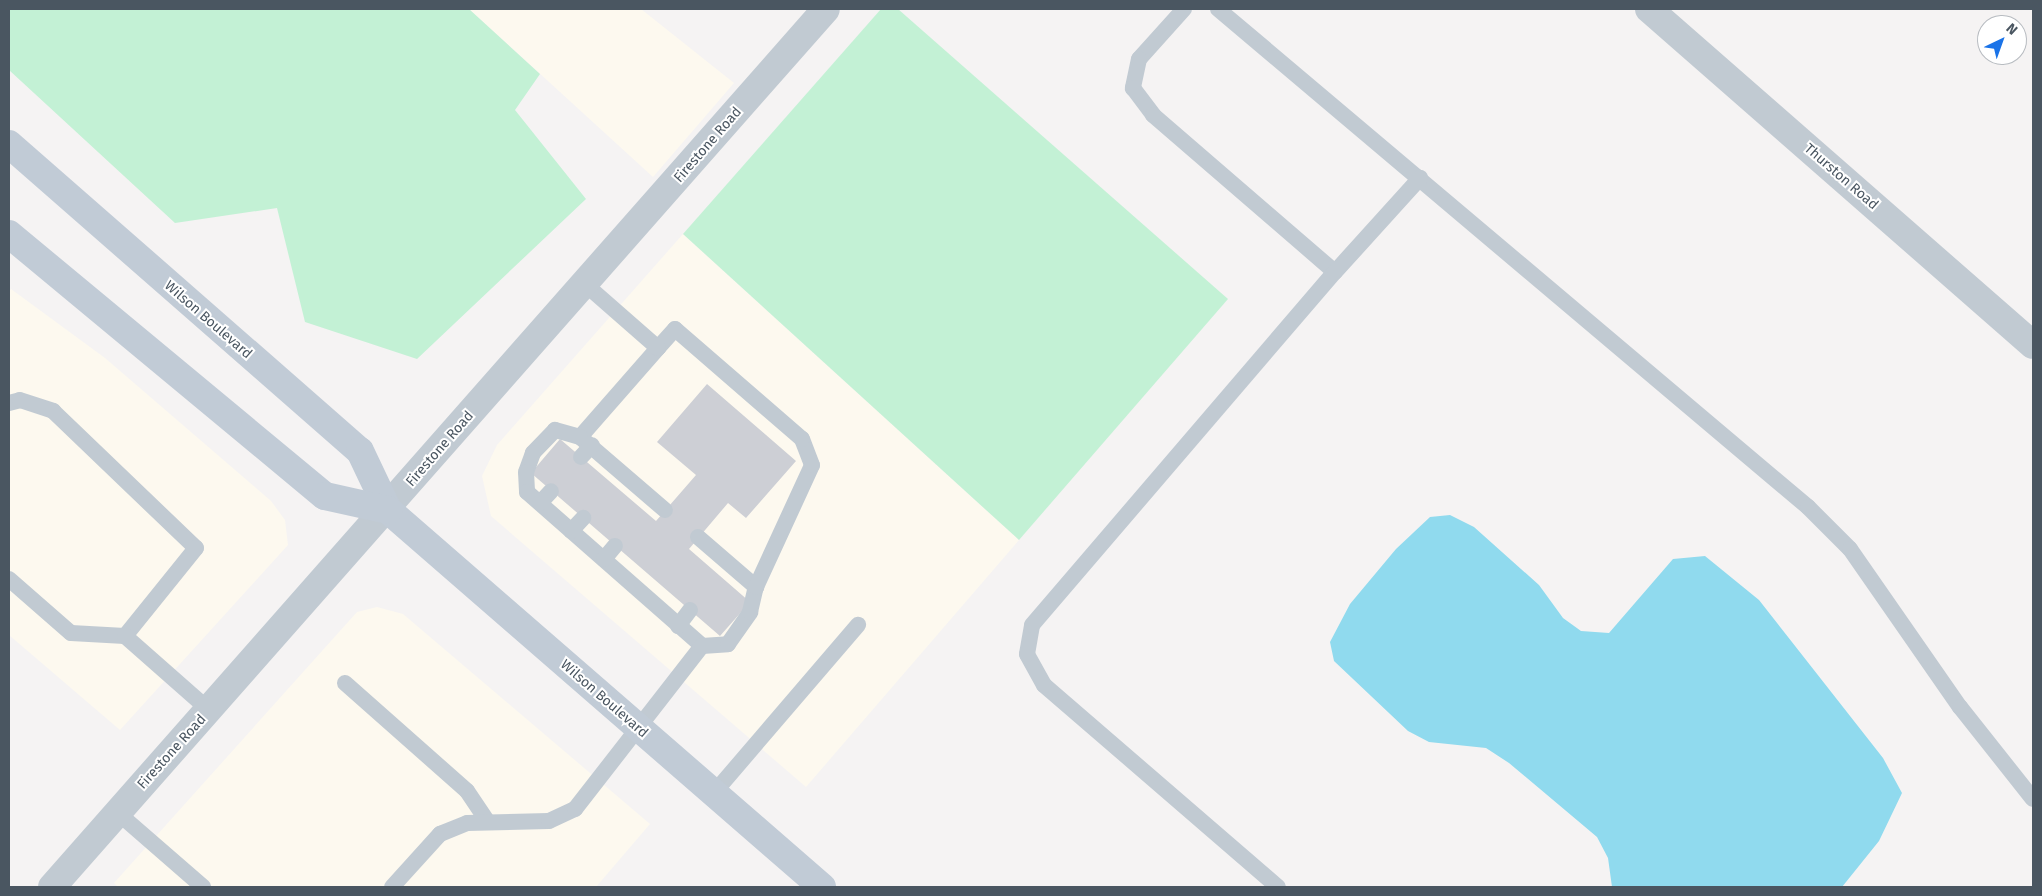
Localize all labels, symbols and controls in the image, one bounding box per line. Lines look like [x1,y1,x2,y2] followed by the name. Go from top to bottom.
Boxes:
[1977,15,2027,65] north arrow
[2003,20,2021,39] text: N
[671,104,745,186] street label: Firestone Road
[1801,140,1881,214] street label: Thurston Road
[161,277,255,363] street label: Wilson Boulevard
[403,408,477,490] street label: Firestone Road
[557,656,651,742] street label: Wilson Boulevard
[134,711,210,793] street label: Firestone Road

